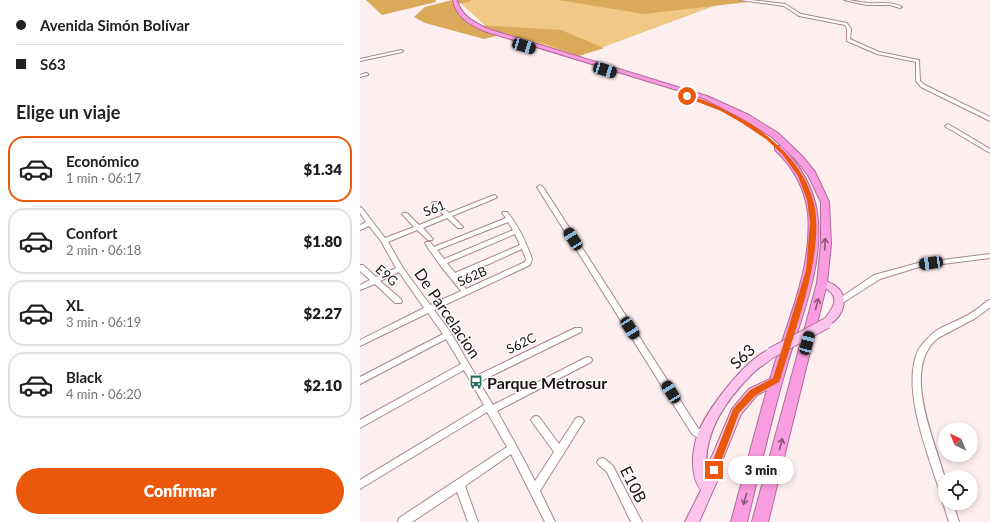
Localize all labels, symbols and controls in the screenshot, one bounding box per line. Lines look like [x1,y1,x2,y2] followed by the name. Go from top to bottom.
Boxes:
[40,16,190,34] text: Avenida Simón Bolívar
[511,37,537,55] car
[40,55,66,73] text: S63
[592,61,618,79] car
[678,87,696,105] route start
[16,101,120,123] text: Elige un viaje
[18,151,54,187] icon: car
[66,152,139,170] text: Económico
[304,160,342,178] text: $1.34
[66,170,141,186] text: 1 min · 06:17
[421,196,447,220] street label: S61
[18,223,54,259] icon: car
[66,224,118,242] text: Confort
[562,226,584,252] car
[304,232,342,250] text: $1.80
[822,238,829,251] one-way arrow
[66,242,141,258] text: 2 min · 06:18
[918,255,944,271] car
[372,261,402,289] street label: E9G
[455,262,489,290] street label: S62B
[411,264,485,362] street label: De Parcelacion
[18,295,54,331] icon: car
[66,296,84,314] text: XL
[814,298,821,311] one-way arrow
[304,304,342,322] text: $2.27
[66,314,141,330] text: 3 min · 06:19
[618,315,642,341] car
[504,329,539,357] street label: S62C
[798,330,816,356] car
[726,340,758,372] street label: S63
[18,367,54,403] icon: car
[66,368,102,386] text: Black
[487,373,607,392] place label: Parque Metrosur
[468,374,484,390] bus stop icon: Parque Metrosur
[304,376,342,394] text: $2.10
[660,379,682,405] car
[66,386,141,402] text: 4 min · 06:20
[938,422,978,462] north arrow
[938,422,978,510] map controls
[777,437,785,450] one-way arrow
[728,456,794,484] callout: 3 min
[705,461,723,479] route end
[745,462,777,478] text: 3 min
[617,463,651,505] street label: E10B
[16,468,344,514] button: Confirmar
[938,470,978,510] button: locate
[740,492,748,505] one-way arrow

